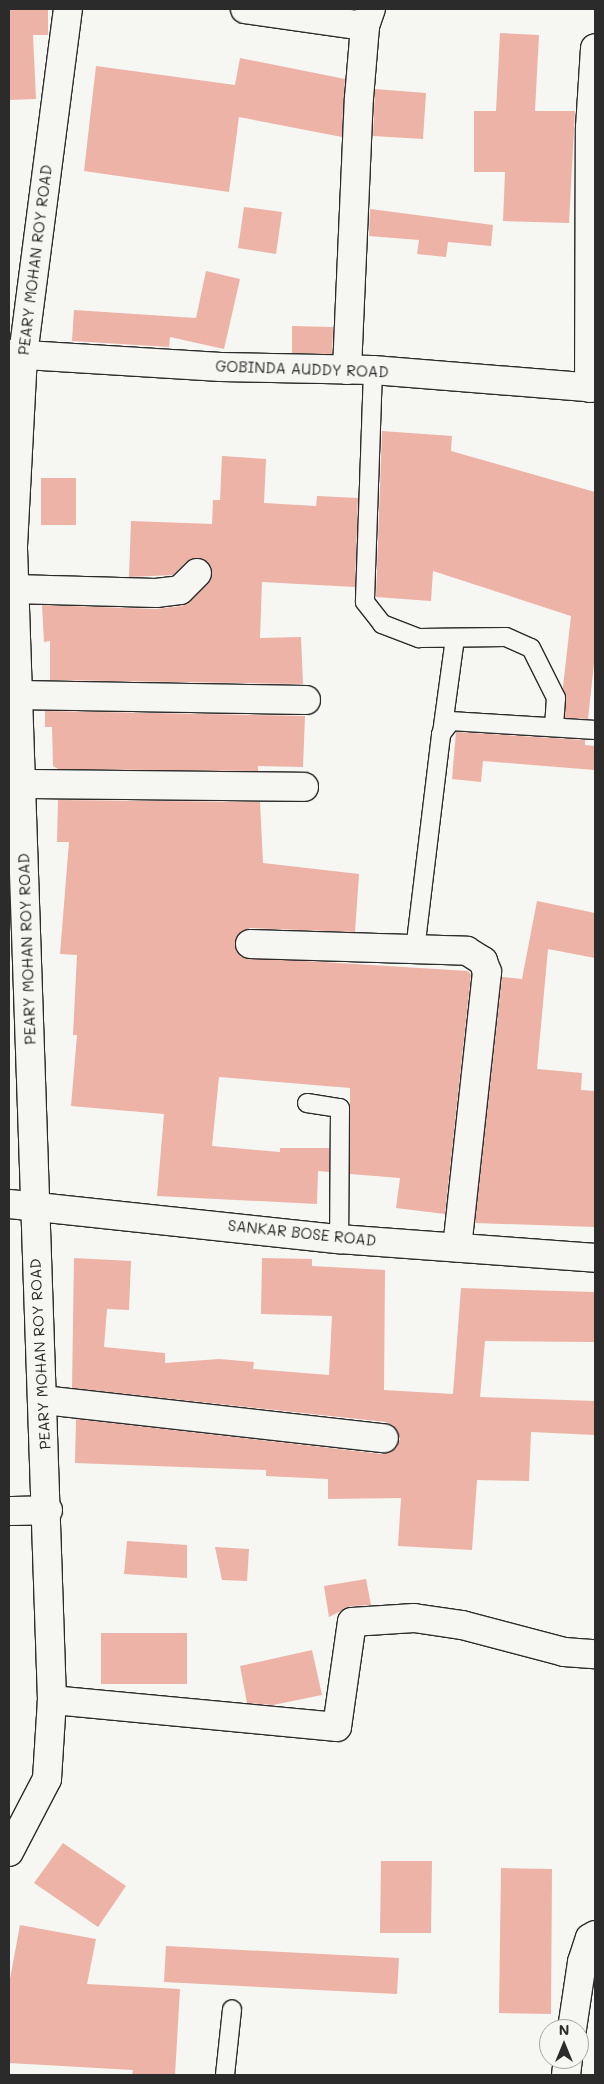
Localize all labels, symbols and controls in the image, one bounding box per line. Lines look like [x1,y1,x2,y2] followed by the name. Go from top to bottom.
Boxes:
[14,164,56,356] street label: PEARY MOHAN ROY ROAD
[215,357,389,381] street label: GOBINDA AUDDY ROAD
[15,853,39,1045] street label: PEARY MOHAN ROY ROAD
[227,1216,377,1250] street label: SANKAR BOSE ROAD
[26,1258,54,1450] street label: PEARY MOHAN ROY ROAD
[539,2019,589,2069] north arrow
[559,2020,569,2039] text: N

